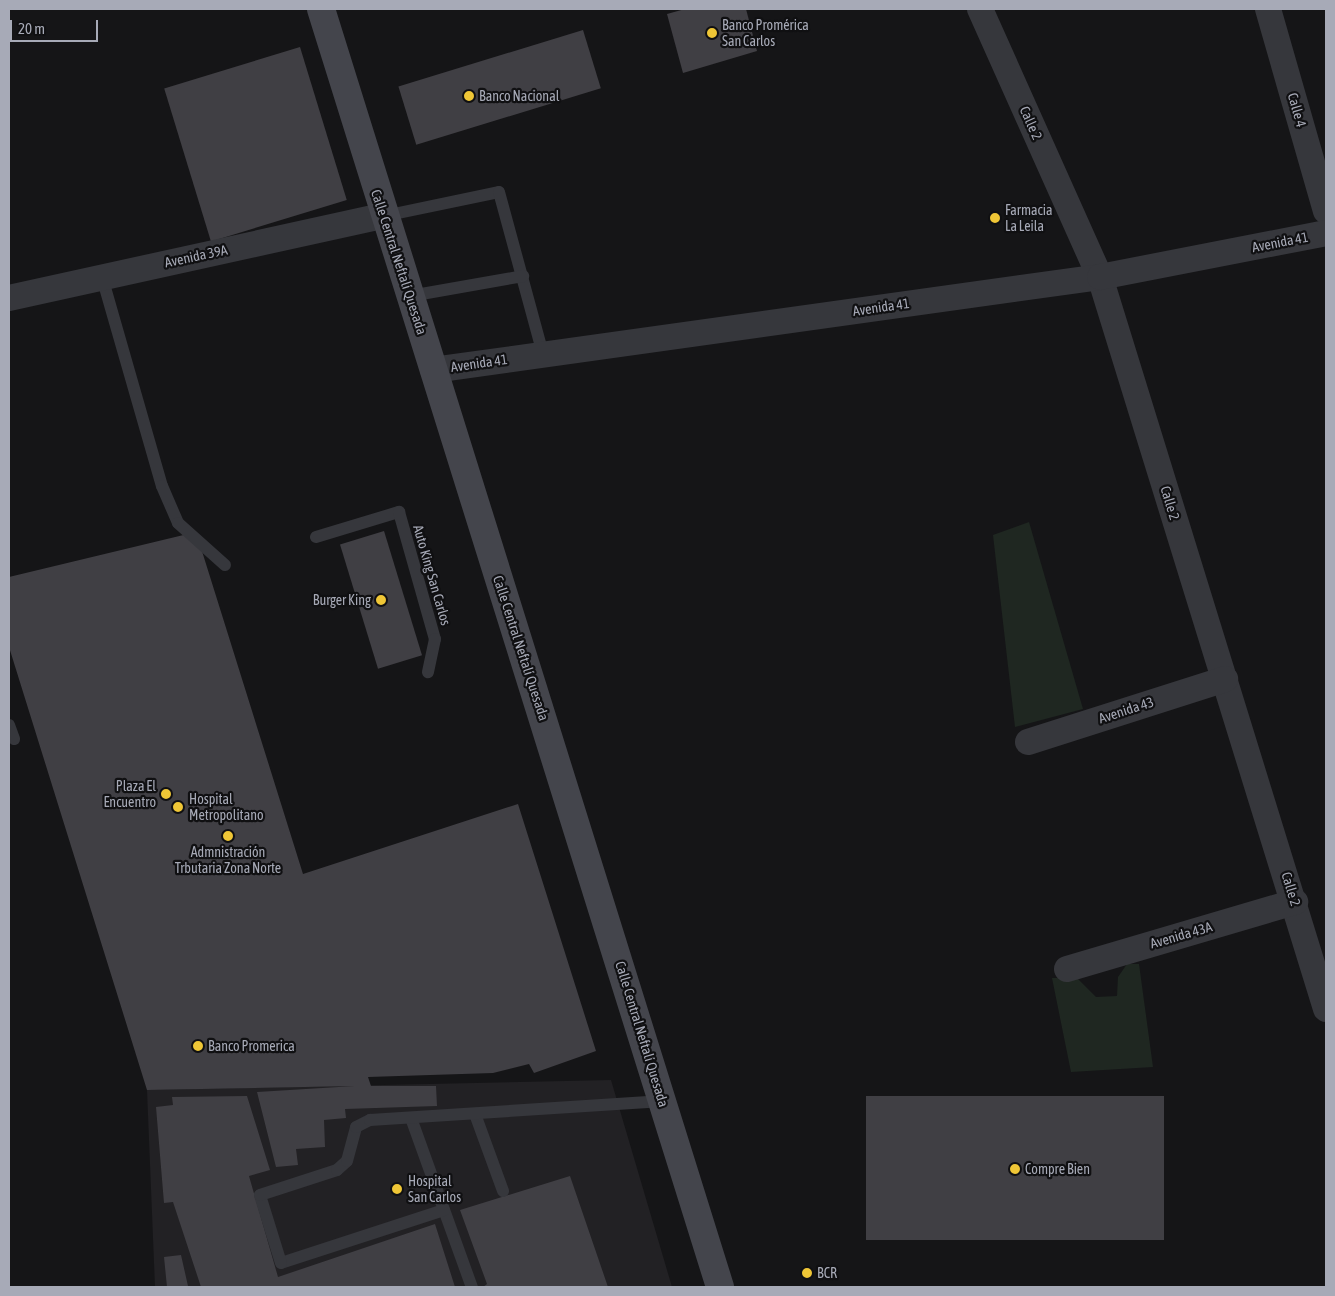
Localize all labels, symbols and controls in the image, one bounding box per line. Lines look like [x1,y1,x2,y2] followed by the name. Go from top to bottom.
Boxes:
[12,10,100,42] scale bar
[722,17,809,49] place label: Banco Promérica San Carlos
[18,20,45,37] text: 20 m
[706,27,718,39] marker: Banco Promérica San Carlos
[479,88,559,104] place label: Banco Nacional
[463,90,475,102] marker: Banco Nacional
[1284,91,1310,129] street label: Calle 4
[1016,104,1046,142] street label: Calle 2
[368,187,430,337] street label: Calle Central Neftalí Quesada
[1005,202,1053,234] place label: Farmacia La Leila
[989,212,1001,224] marker: Farmacia La Leila
[1250,228,1310,256] street label: Avenida 41
[163,241,229,271] street label: Avenida 39A
[852,295,910,319] street label: Avenida 41
[450,351,508,375] street label: Avenida 41
[1157,484,1183,522] street label: Calle 2
[410,523,454,627] street label: Auto King San Carlos
[490,573,552,723] street label: Calle Central Neftalí Quesada
[313,592,371,608] place label: Burger King
[375,594,387,606] marker: Burger King
[1096,693,1156,727] street label: Avenida 43
[103,778,156,810] place label: Plaza El Encuentro
[160,788,172,800] marker: Plaza El Encuentro
[189,791,264,824] place label: Hospital Metropolitano
[171,800,185,814] marker: Hospital Metropolitano
[222,830,234,842] marker: Admnistración Trbutaria Zona Norte
[175,844,281,876] place label: Admnistración Trbutaria Zona Norte
[1278,870,1304,908] street label: Calle 2
[1148,918,1214,952] street label: Avenida 43A
[612,959,672,1109] street label: Calle Central Neftalí Quesada
[208,1038,295,1054] place label: Banco Promerica
[192,1040,204,1052] marker: Banco Promerica
[1025,1161,1090,1177] place label: Compre Bien
[1009,1163,1021,1175] marker: Compre Bien
[408,1173,461,1206] place label: Hospital San Carlos
[390,1182,404,1196] marker: Hospital San Carlos
[817,1265,837,1281] place label: BCR
[801,1267,813,1279] marker: BCR

